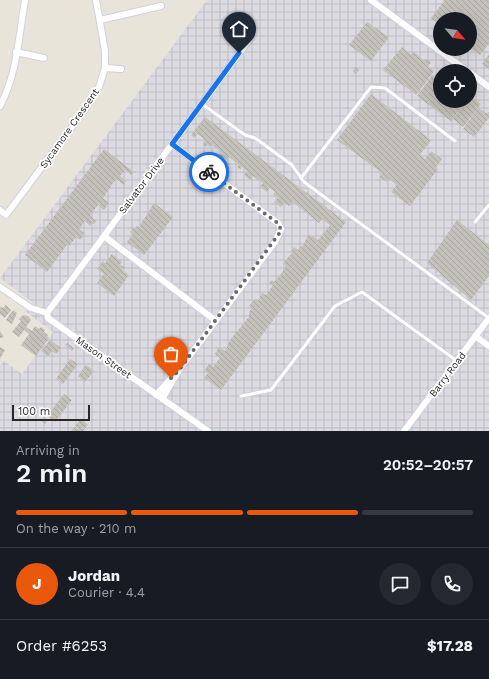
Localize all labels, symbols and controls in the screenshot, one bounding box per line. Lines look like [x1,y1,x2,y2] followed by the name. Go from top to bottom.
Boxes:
[222,12,256,53] pin
[433,12,477,56] north arrow
[433,12,477,108] map controls
[228,18,250,40] icon: home
[433,64,477,108] button: locate
[38,86,102,170] street label: Sycamore Crescent
[189,152,229,192] courier
[117,155,166,216] street label: Salvator Drive
[198,161,220,183] icon: bike
[74,334,134,381] street label: Mason Street
[154,337,188,378] pin
[160,343,182,365] icon: bag
[427,350,468,399] street label: Barry Road
[12,403,90,422] scale bar
[18,405,50,418] text: 100 m
[16,443,80,458] text: Arriving in
[383,456,473,474] text: 20:52–20:57
[16,458,87,488] text: 2 min
[16,521,136,536] text: On the way · 210 m
[379,563,421,605] button: chat
[431,563,473,605] button: phone
[68,567,120,585] text: Jordan
[32,575,42,593] text: J
[68,585,145,600] text: Courier · 4.4
[16,637,107,655] text: Order #6253
[427,637,473,655] text: $17.28

